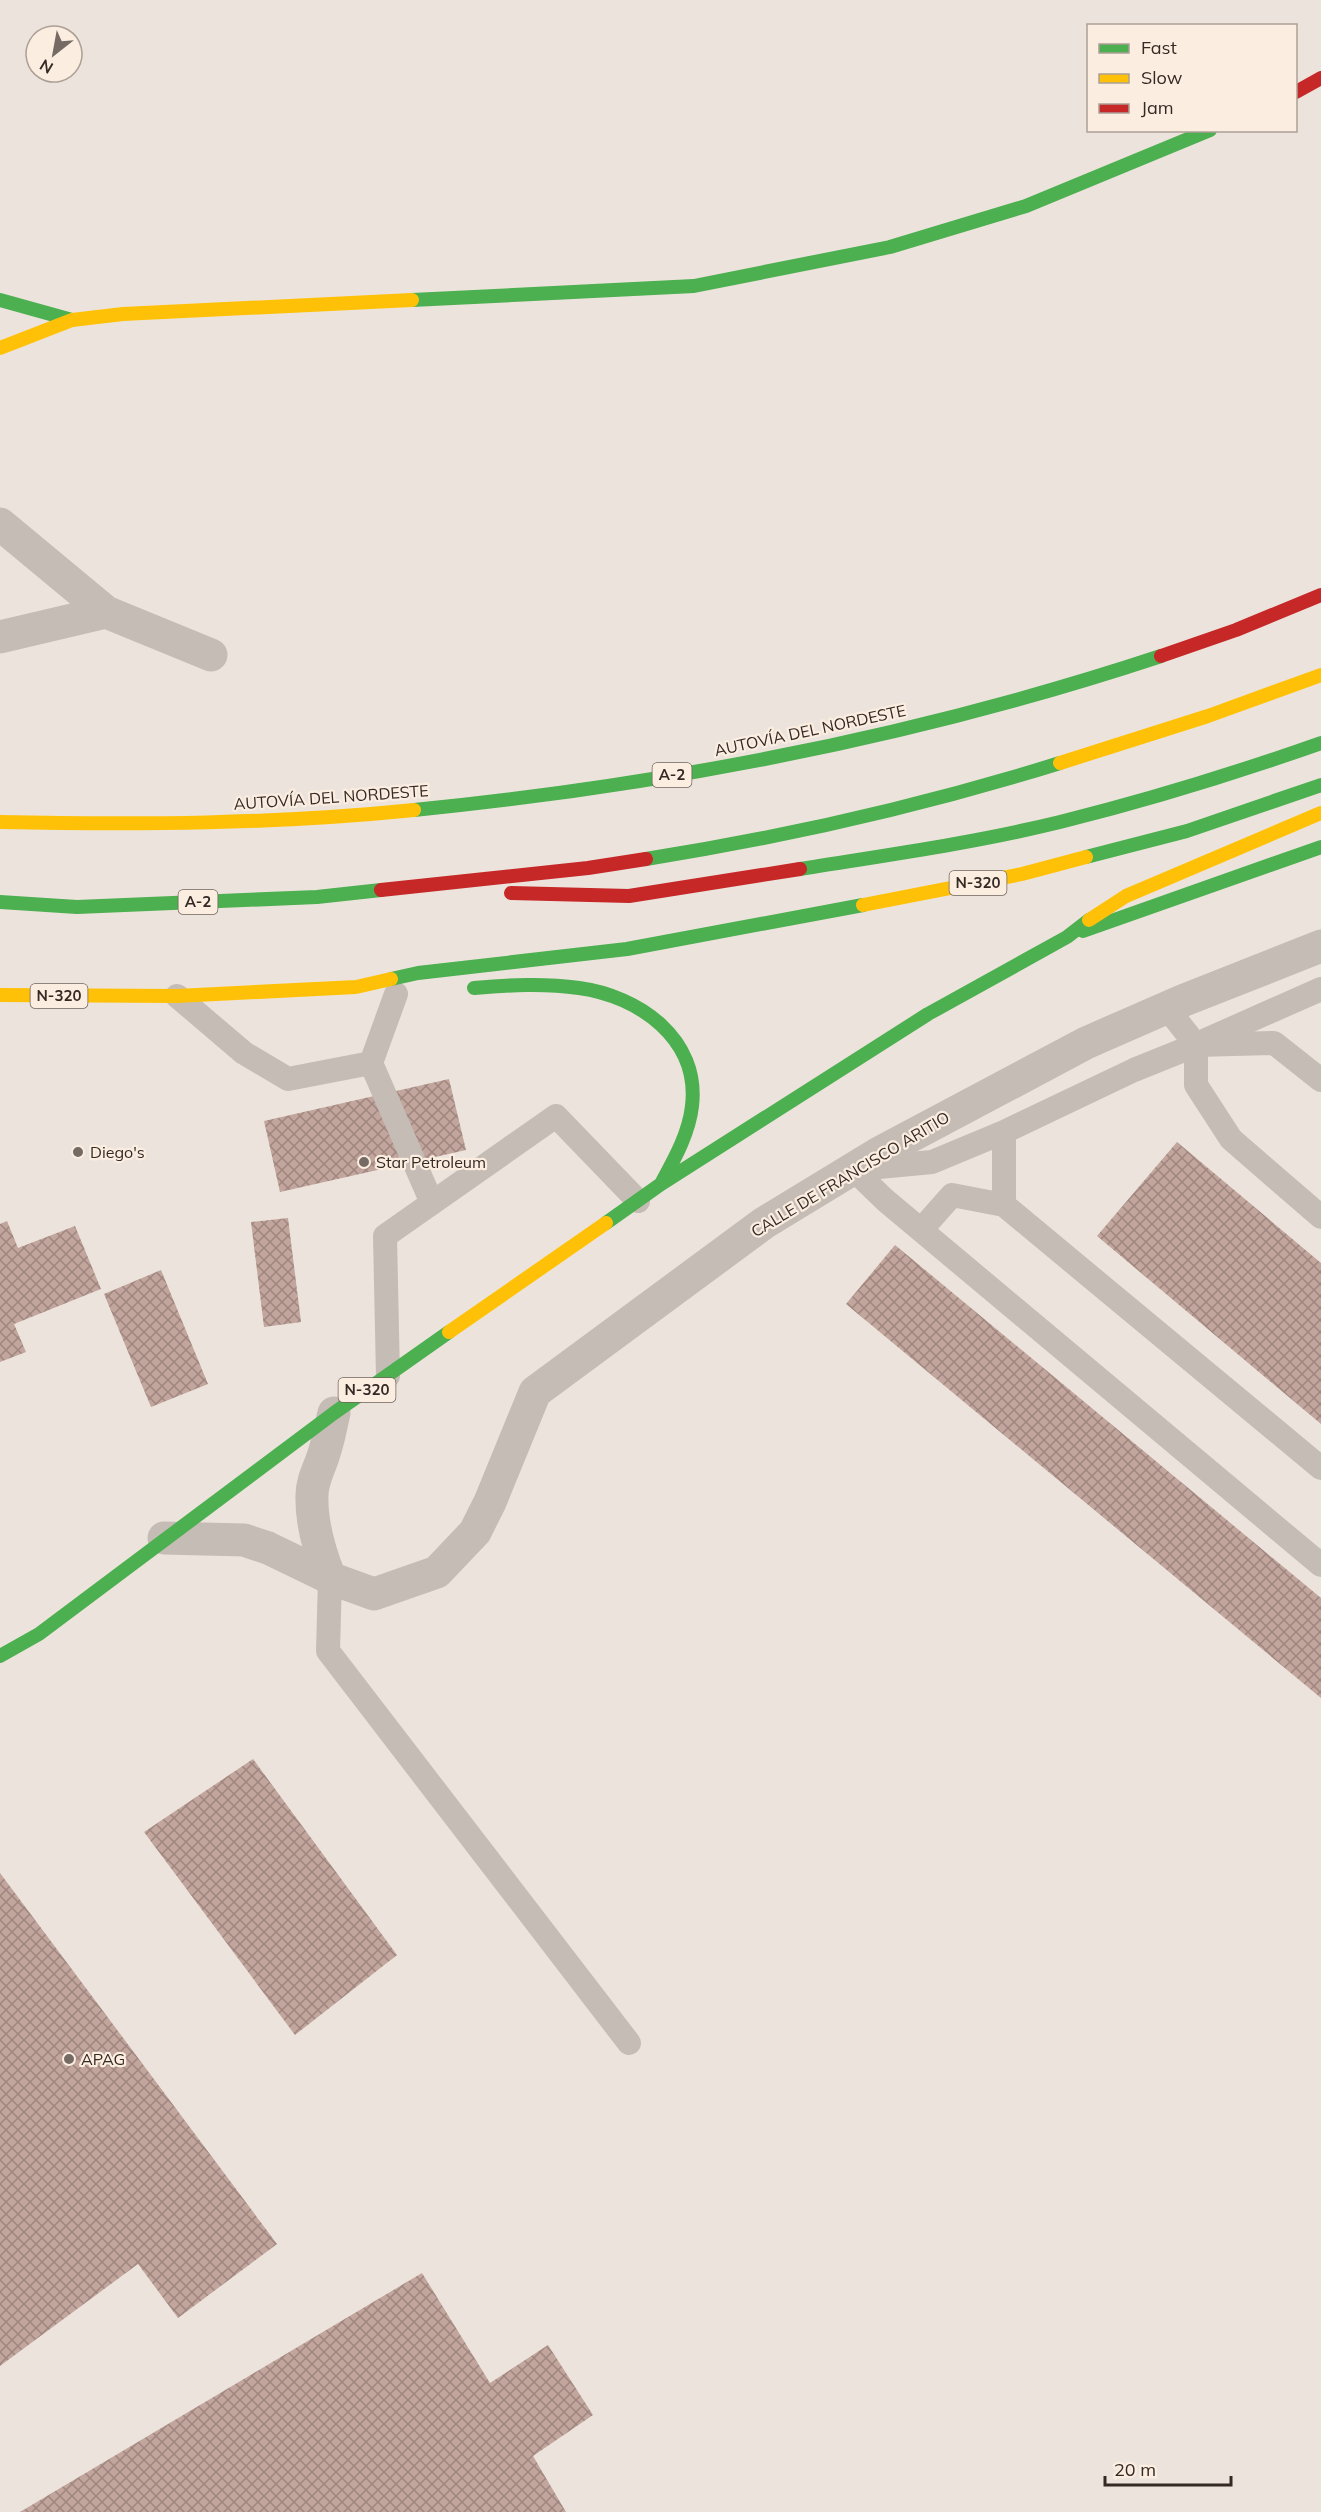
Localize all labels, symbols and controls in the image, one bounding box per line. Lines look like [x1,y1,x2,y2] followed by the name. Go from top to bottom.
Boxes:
[24,24,84,84] north arrow
[1087,24,1297,132] legend
[1141,36,1177,59] text: Fast
[36,55,57,79] text: N
[1141,66,1183,89] text: Slow
[1141,96,1174,119] text: Jam
[712,700,908,760] street label: AUTOVÍA DEL NORDESTE
[652,763,692,787] road number: A-2
[233,780,429,814] street label: AUTOVÍA DEL NORDESTE
[950,871,1006,895] road number: N-320
[178,890,218,914] road number: A-2
[31,984,88,1008] road number: N-320
[747,1107,953,1241] street label: CALLE DE FRANCISCO ARITIO
[90,1142,145,1162] place label: Diego's
[71,1145,85,1159] marker: Diego's
[376,1152,486,1172] place label: Star Petroleum
[357,1155,371,1169] marker: Star Petroleum
[338,1378,395,1402] road number: N-320
[81,2049,125,2069] place label: APAG
[62,2052,76,2066] marker: APAG
[1105,2449,1231,2487] scale bar
[1114,2458,1156,2481] text: 20 m

